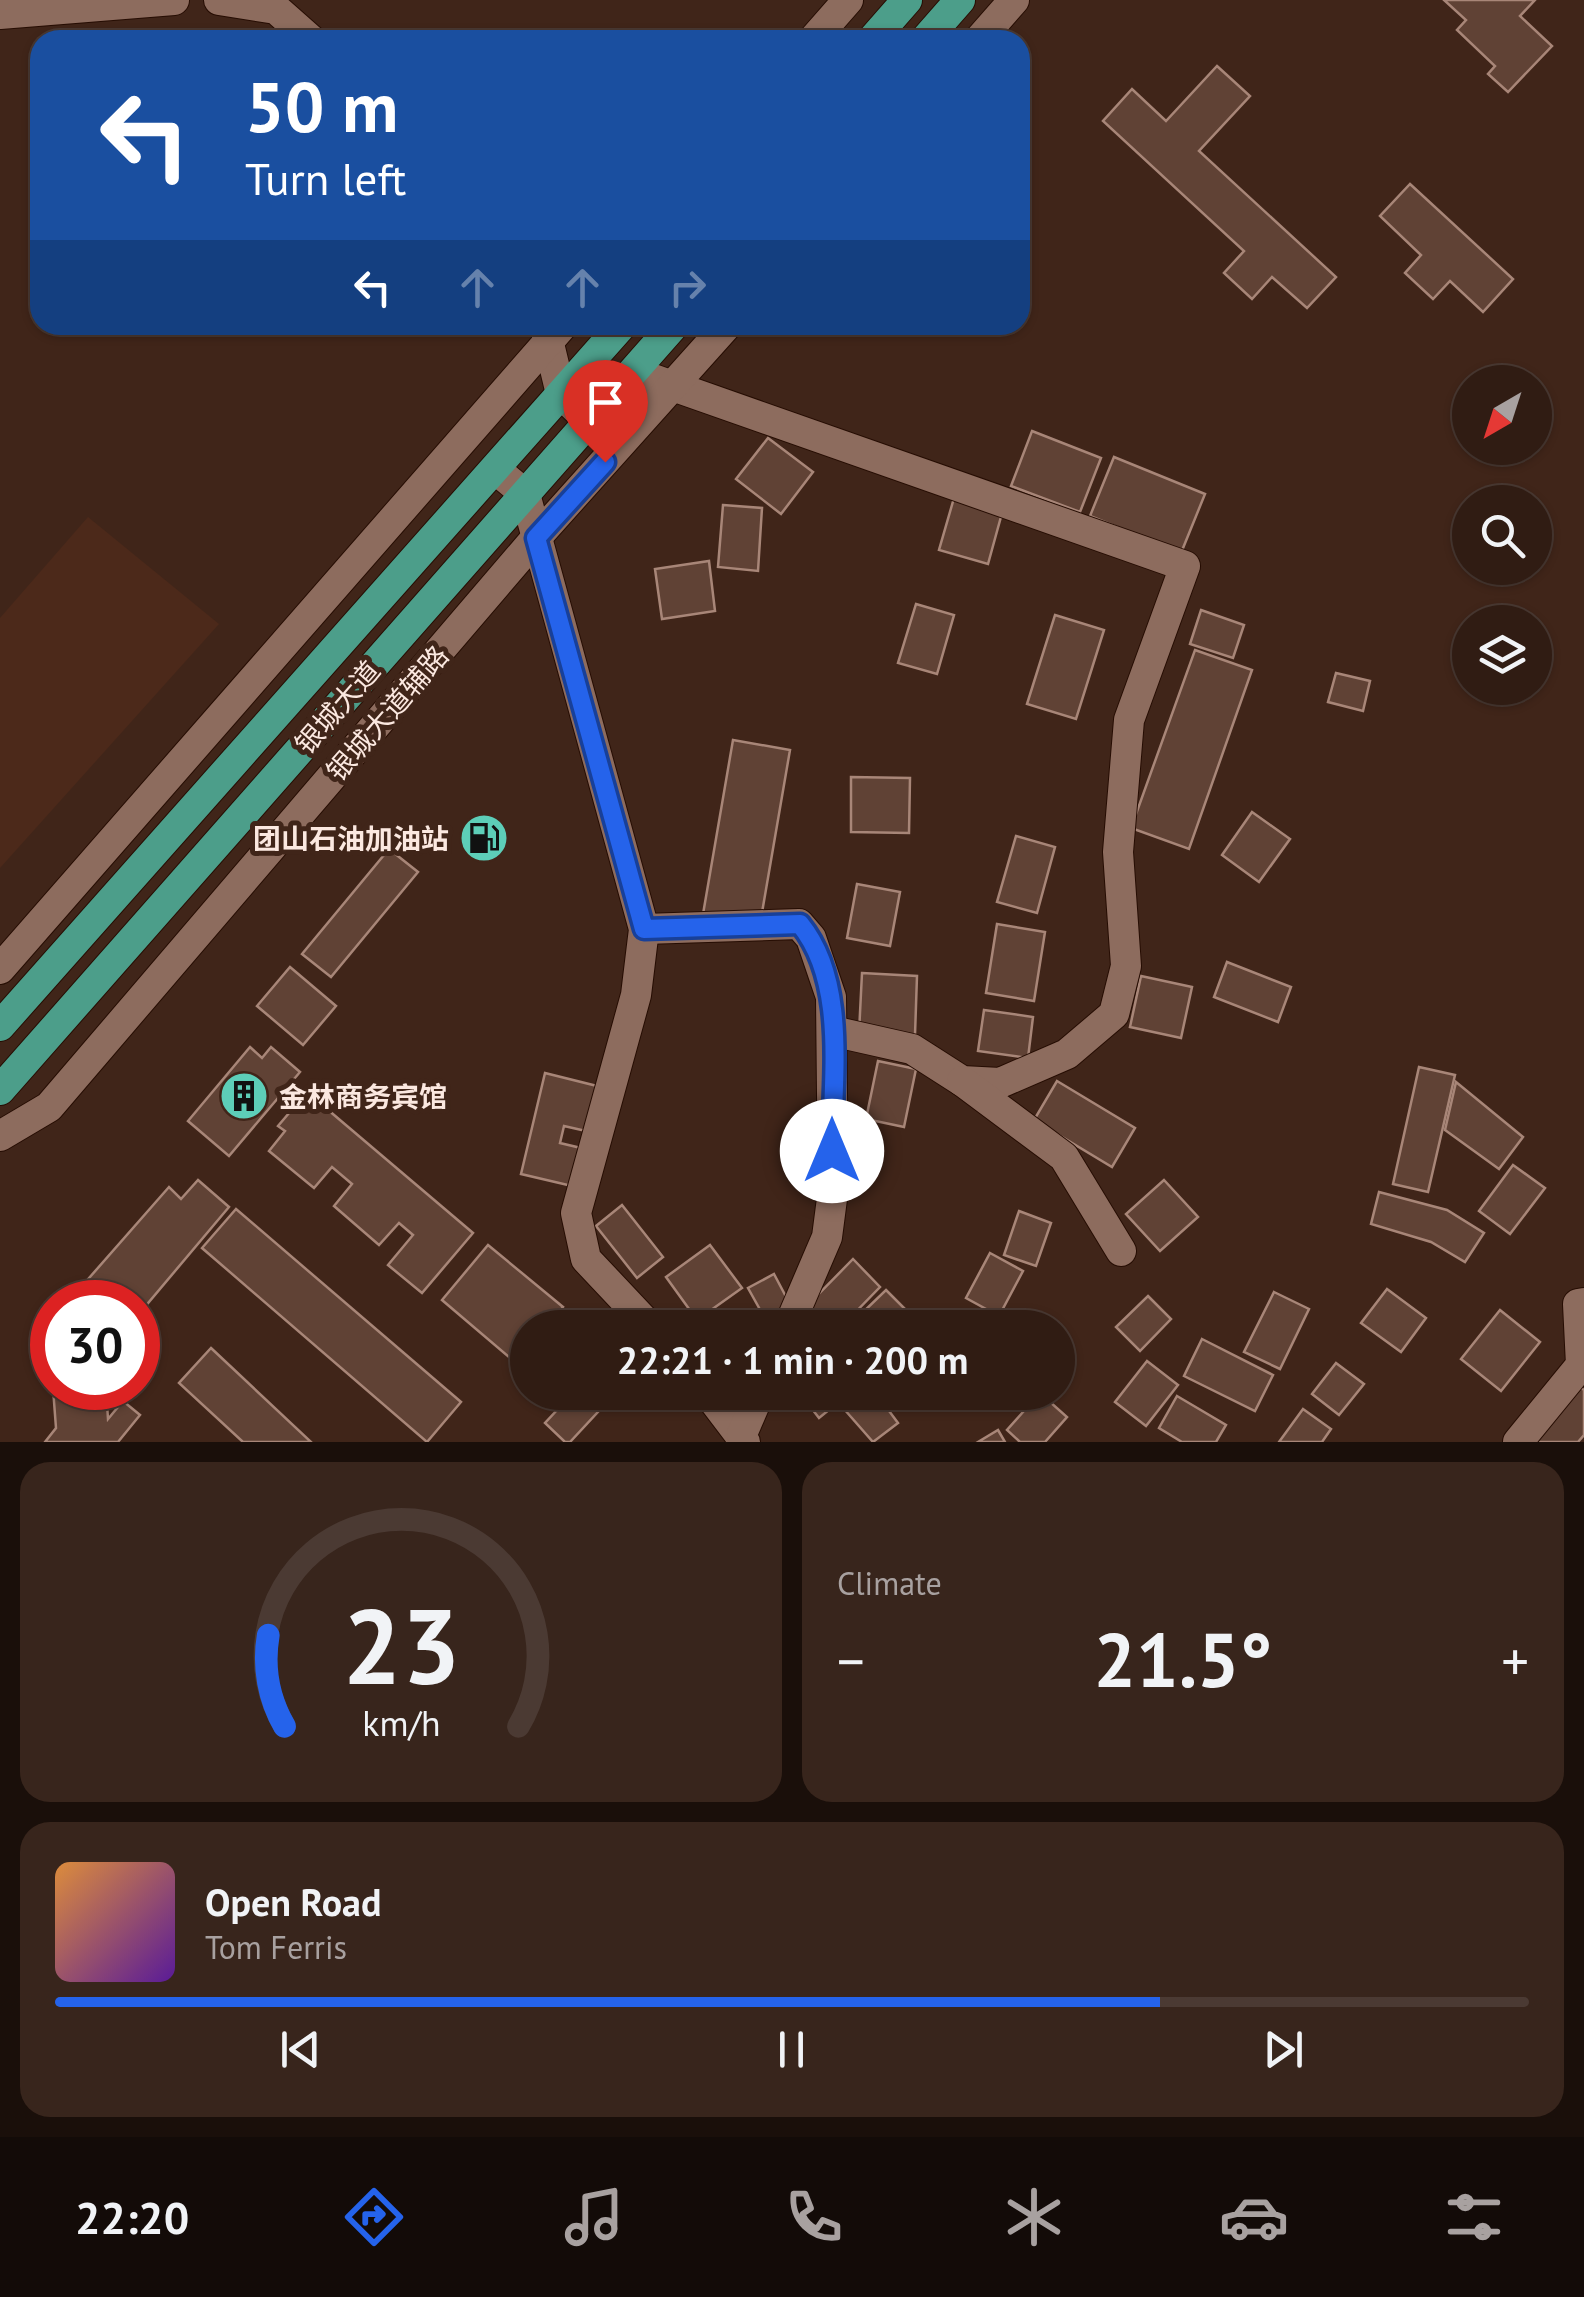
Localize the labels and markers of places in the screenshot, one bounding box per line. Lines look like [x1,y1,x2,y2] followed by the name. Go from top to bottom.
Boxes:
[563,360,648,463] pin
[458,812,510,864] fuel station icon: 团山石油加油站
[253,820,449,857] place label: 团山石油加油站
[218,1070,270,1122] building icon: 金林商务宾馆
[279,1078,447,1115] place label: 金林商务宾馆

